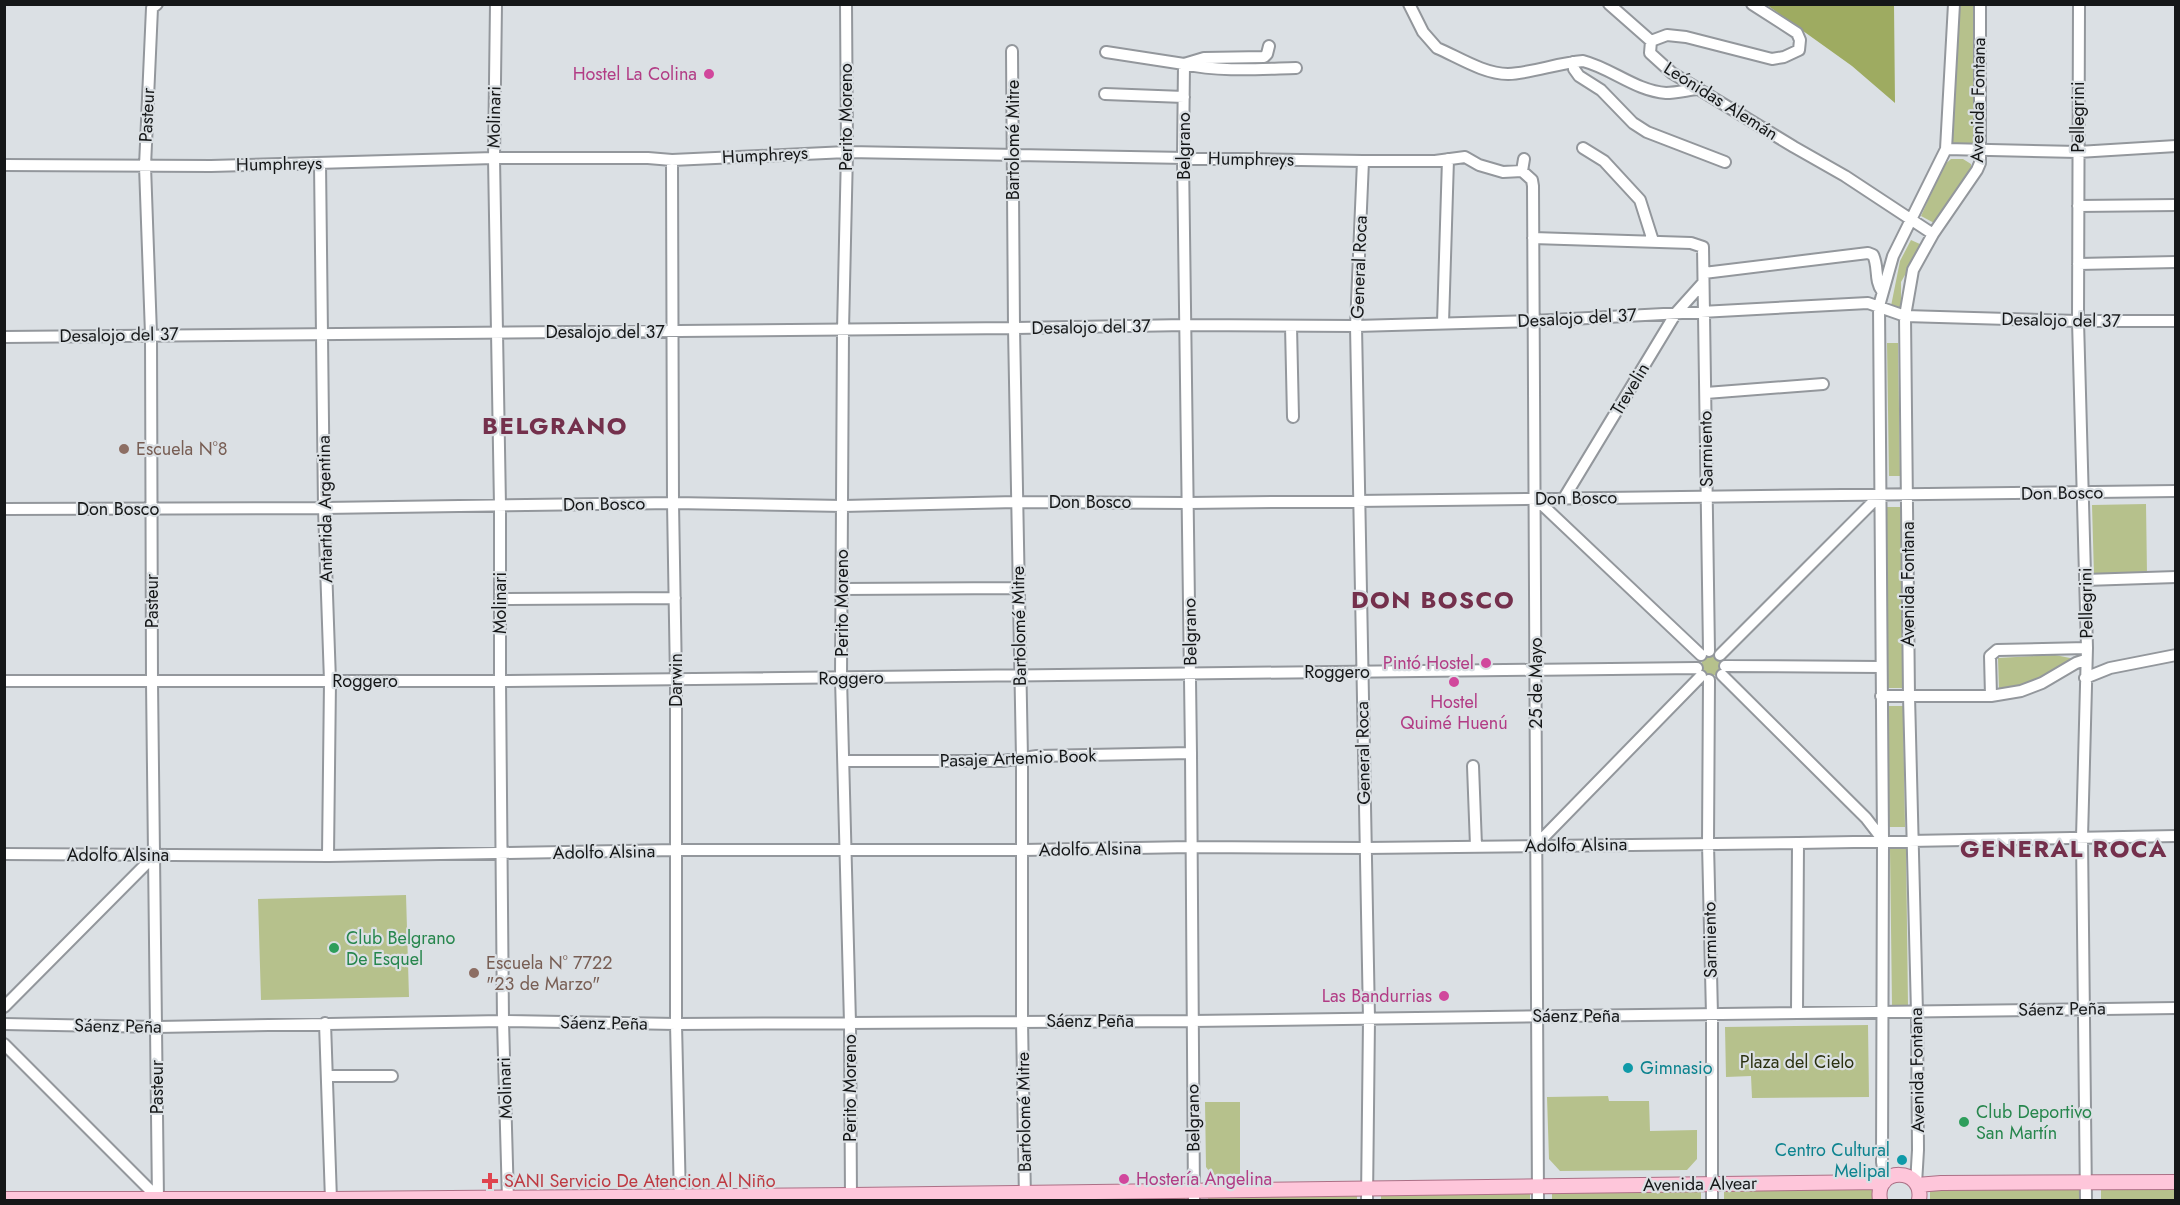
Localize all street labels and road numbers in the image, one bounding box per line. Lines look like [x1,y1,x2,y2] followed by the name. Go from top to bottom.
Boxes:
[1964,37,1992,163] street label: Avenida Fontana
[1659,55,1783,147] street label: Leónidas Alemán
[833,63,859,171] street label: Perito Moreno
[1000,80,1026,200] street label: Bartolomé Mitre
[2065,81,2091,153] street label: Pellegrini
[133,86,161,143] street label: Pasteur
[480,86,508,148] street label: Molinari
[1171,112,1197,180] street label: Belgrano
[721,140,809,170] street label: Humphreys
[1208,145,1294,173] street label: Humphreys
[236,150,322,178] street label: Humphreys
[1344,215,1374,319] street label: General Roca
[1517,302,1638,334] street label: Desalojo del 37
[2001,306,2121,334] street label: Desalojo del 37
[1031,313,1151,341] street label: Desalojo del 37
[545,319,665,345] street label: Desalojo del 37
[59,321,179,349] street label: Desalojo del 37
[1604,358,1656,420] street label: Trevelin
[1692,410,1720,487] street label: Sarmiento
[311,435,339,583] street label: Antartida Argentina
[2021,479,2104,507] street label: Don Bosco
[1535,484,1618,512] street label: Don Bosco
[1049,489,1131,515] street label: Don Bosco
[563,490,646,518] street label: Don Bosco
[77,496,159,522] street label: Don Bosco
[1895,521,1921,647] street label: Avenida Fontana
[829,549,855,657] street label: Perito Moreno
[1005,566,1033,686] street label: Bartolomé Mitre
[2072,567,2100,639] street label: Pellegrini
[487,572,513,634] street label: Molinari
[139,573,165,628] street label: Pasteur
[1176,598,1204,666] street label: Belgrano
[1523,637,1549,729] street label: 25 de Mayo
[663,653,689,707] street label: Darwin
[1304,659,1370,685] street label: Roggero
[818,664,884,692] street label: Roggero
[332,668,398,694] street label: Roggero
[1349,701,1377,805] street label: General Roca
[939,742,1097,774] street label: Pasaje Artemio Book
[1525,831,1627,859] street label: Adolfo Alsina
[1039,835,1141,863] street label: Adolfo Alsina
[553,838,655,866] street label: Adolfo Alsina
[67,842,169,868] street label: Adolfo Alsina
[1696,901,1724,978] street label: Sarmiento
[2018,995,2106,1023] street label: Sáenz Peña
[1532,1003,1620,1029] street label: Sáenz Peña
[1903,1007,1931,1133] street label: Avenida Fontana
[1046,1008,1134,1034] street label: Sáenz Peña
[560,1009,648,1037] street label: Sáenz Peña
[74,1012,162,1040] street label: Sáenz Peña
[837,1034,863,1142] street label: Perito Moreno
[1010,1052,1038,1172] street label: Bartolomé Mitre
[491,1056,519,1120] street label: Molinari
[144,1059,170,1114] street label: Pasteur
[1179,1084,1207,1152] street label: Belgrano
[1643,1170,1758,1198] street label: Avenida Alvear

